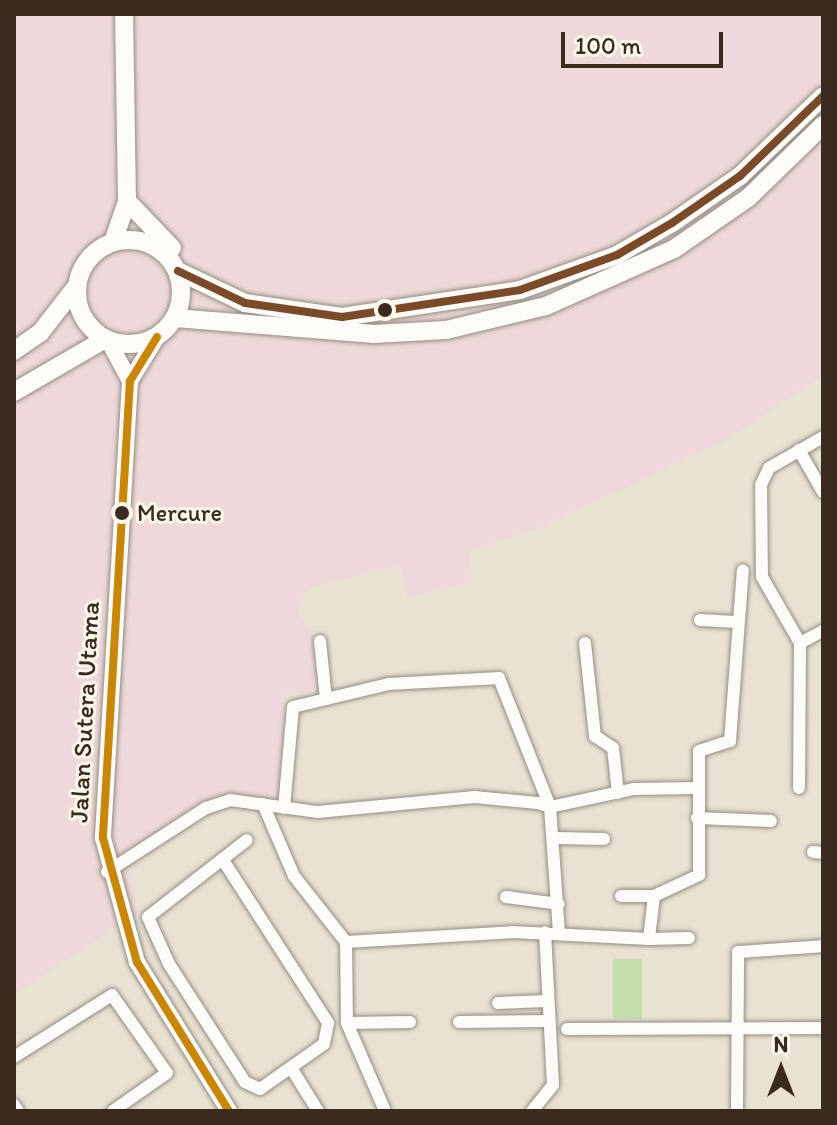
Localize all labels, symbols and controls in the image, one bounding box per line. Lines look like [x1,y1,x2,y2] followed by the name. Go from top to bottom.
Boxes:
[565,16,727,66] scale bar
[575,31,641,60] text: 100 m
[377,302,393,318] unlabelled marker
[137,499,222,527] place label: Mercure
[114,505,130,521] marker: Mercure
[64,601,106,823] street label: Jalan Sutera Utama
[741,1029,821,1109] north arrow
[774,1031,788,1058] text: N

